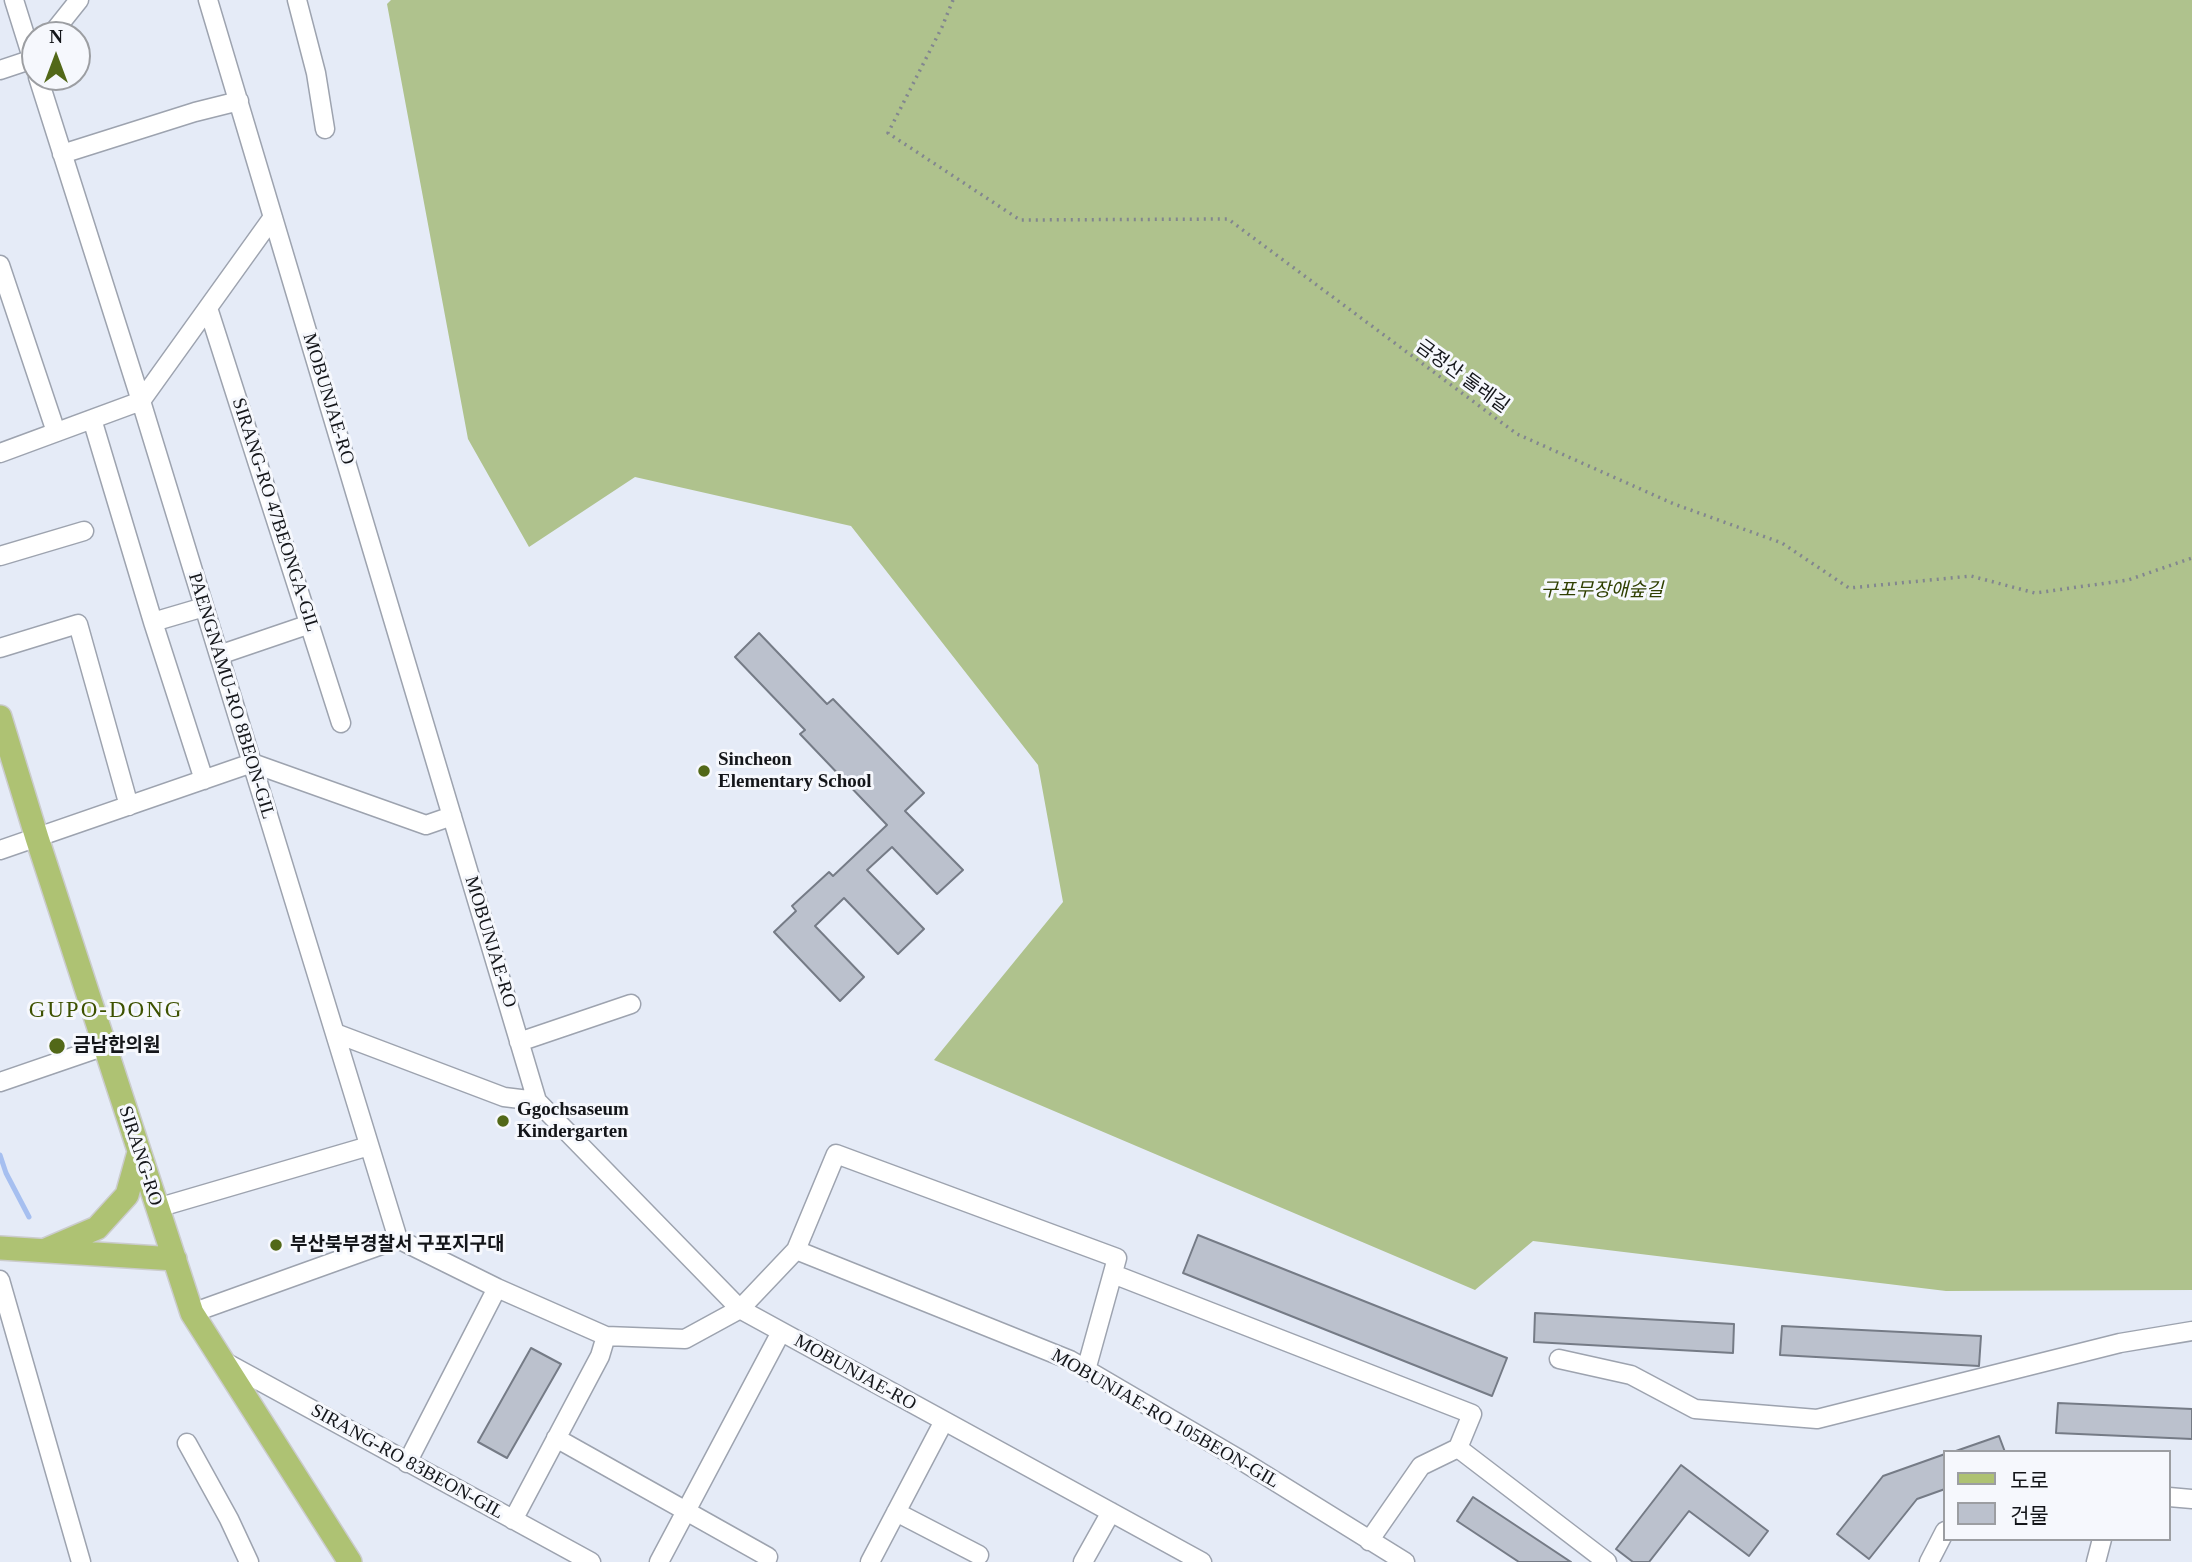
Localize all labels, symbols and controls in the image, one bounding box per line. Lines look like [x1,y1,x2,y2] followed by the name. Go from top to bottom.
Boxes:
[21,21,91,91] north arrow
[49,26,63,47] text: N
[297,331,359,467] street label: MOBUNJAE-RO
[1411,336,1513,418] street label: 금정산 둘레길
[226,395,324,635] street label: SIRANG-RO 47BEONGA-GIL
[183,570,279,822] street label: PAENGNAMU-RO 8BEON-GIL
[1541,580,1663,602] park label: 구포무장애숲길
[718,749,872,793] place label: Sincheon Elementary School
[696,763,712,779] marker: Sincheon Elementary School
[459,874,521,1010] street label: MOBUNJAE-RO
[30,997,182,1025] district label: GUPO-DONG
[73,1035,160,1057] place label: 금남한의원
[47,1036,67,1056] marker: 금남한의원
[517,1099,629,1143] place label: Ggochsaseum Kindergarten
[113,1103,167,1209] street label: SIRANG-RO
[495,1113,511,1129] marker: Ggochsaseum Kindergarten
[290,1234,505,1256] place label: 부산북부경찰서 구포지구대
[268,1237,284,1253] marker: 부산북부경찰서 구포지구대
[790,1330,920,1416] street label: MOBUNJAE-RO
[1047,1344,1283,1494] street label: MOBUNJAE-RO 105BEON-GIL
[307,1399,507,1525] street label: SIRANG-RO 83BEON-GIL
[1944,1450,2171,1541] legend
[2010,1469,2049,1493] text: 도로
[2010,1504,2049,1528] text: 건물

